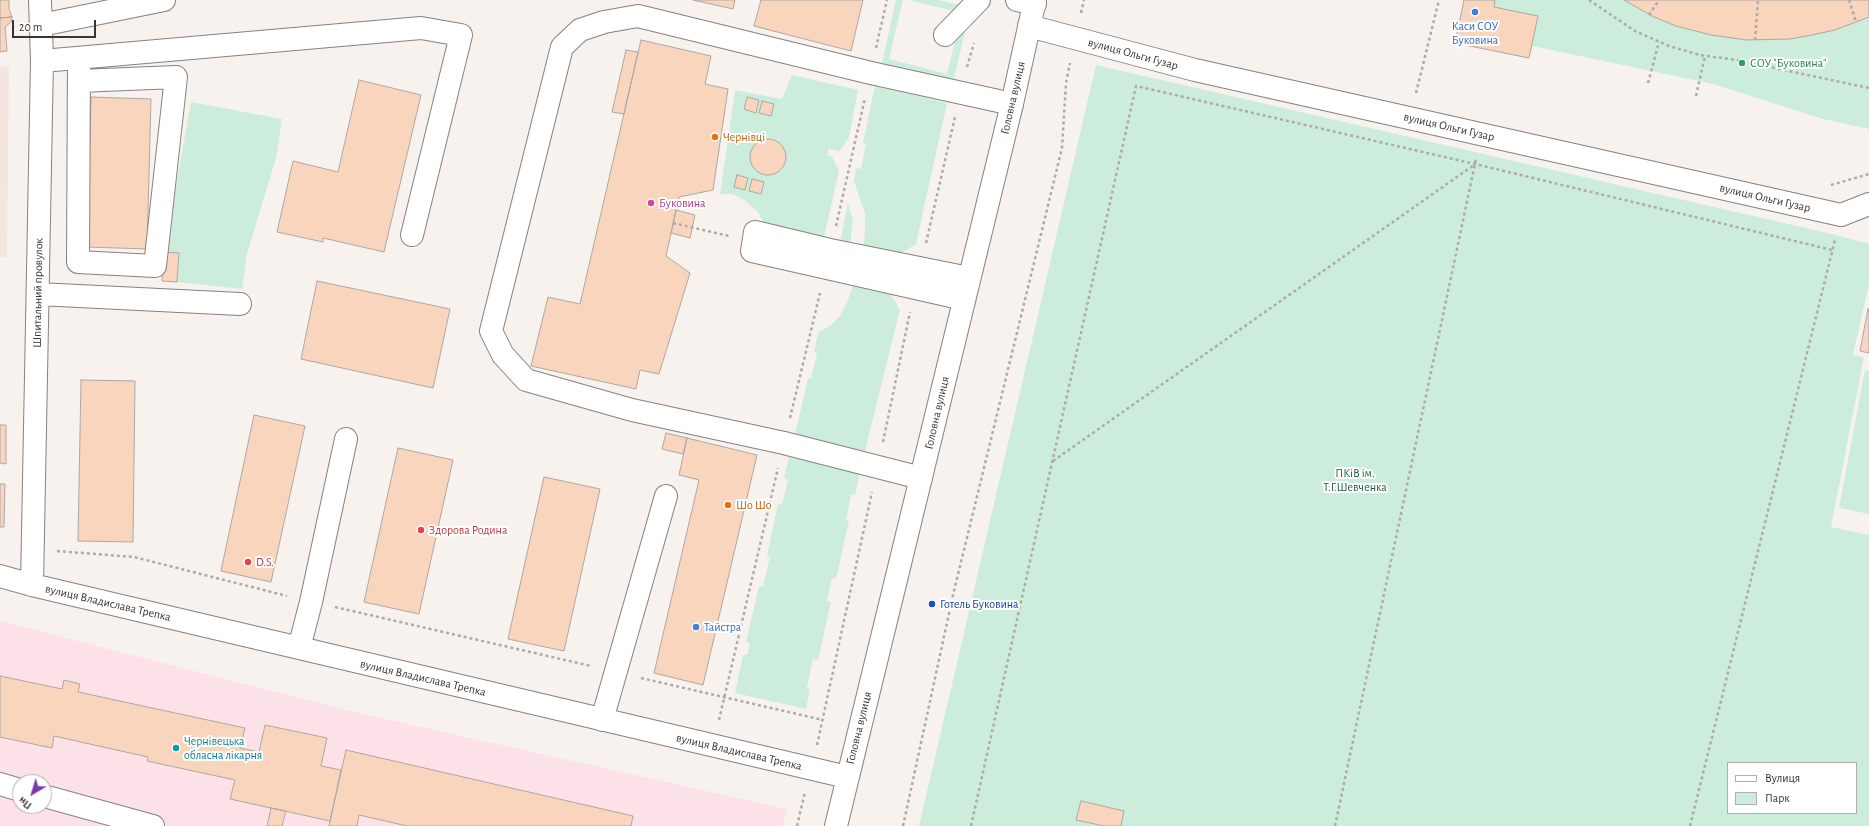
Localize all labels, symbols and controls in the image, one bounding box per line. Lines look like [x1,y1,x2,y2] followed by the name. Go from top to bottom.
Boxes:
[1470,7,1480,17] marker: Каси СОУ Буковина
[14,12,98,38] scale bar
[1452,19,1498,47] place label: Каси СОУ Буковина
[19,21,42,33] text: 20 m
[1086,35,1180,73] street label: вулиця Ольги Гузар
[1750,56,1826,70] place label: СОУ "Буковина"
[1737,58,1747,68] marker: СОУ "Буковина"
[998,60,1028,136] street label: Головна вулиця
[1402,110,1496,144] street label: вулиця Ольги Гузар
[723,130,765,144] place label: Чернівці
[710,132,720,142] marker: Чернівці
[1718,181,1812,215] street label: вулиця Ольги Гузар
[659,196,706,210] place label: Буковина
[646,198,656,208] marker: Буковина
[30,238,46,348] street label: Шпитальний провулок
[922,375,952,451] street label: Головна вулиця
[1323,466,1387,494] park label: ПКіВ ім. Т.Г.Шевченка
[736,498,771,512] place label: Шо Шо
[723,500,733,510] marker: Шо Шо
[429,523,508,537] place label: Здорова Родина
[416,525,426,535] marker: Здорова Родина
[256,555,274,569] place label: D.S.
[243,557,253,567] marker: D.S.
[44,582,172,624] street label: вулиця Владислава Трепка
[940,597,1019,611] place label: Готель Буковина
[927,599,937,609] marker: Готель Буковина
[704,620,741,634] place label: Тайстра
[691,622,701,632] marker: Тайстра
[359,657,487,699] street label: вулиця Владислава Трепка
[843,690,875,766] street label: Головна вулиця
[675,731,803,773] street label: вулиця Владислава Трепка
[184,734,262,762] place label: Чернівецька обласна лікарня
[171,743,181,753] marker: Чернівецька обласна лікарня
[1727,762,1857,814] legend
[1765,772,1800,784] text: Вулиця
[12,774,52,814] north arrow
[1765,792,1790,804] text: Парк
[16,795,34,812] text: Пн

